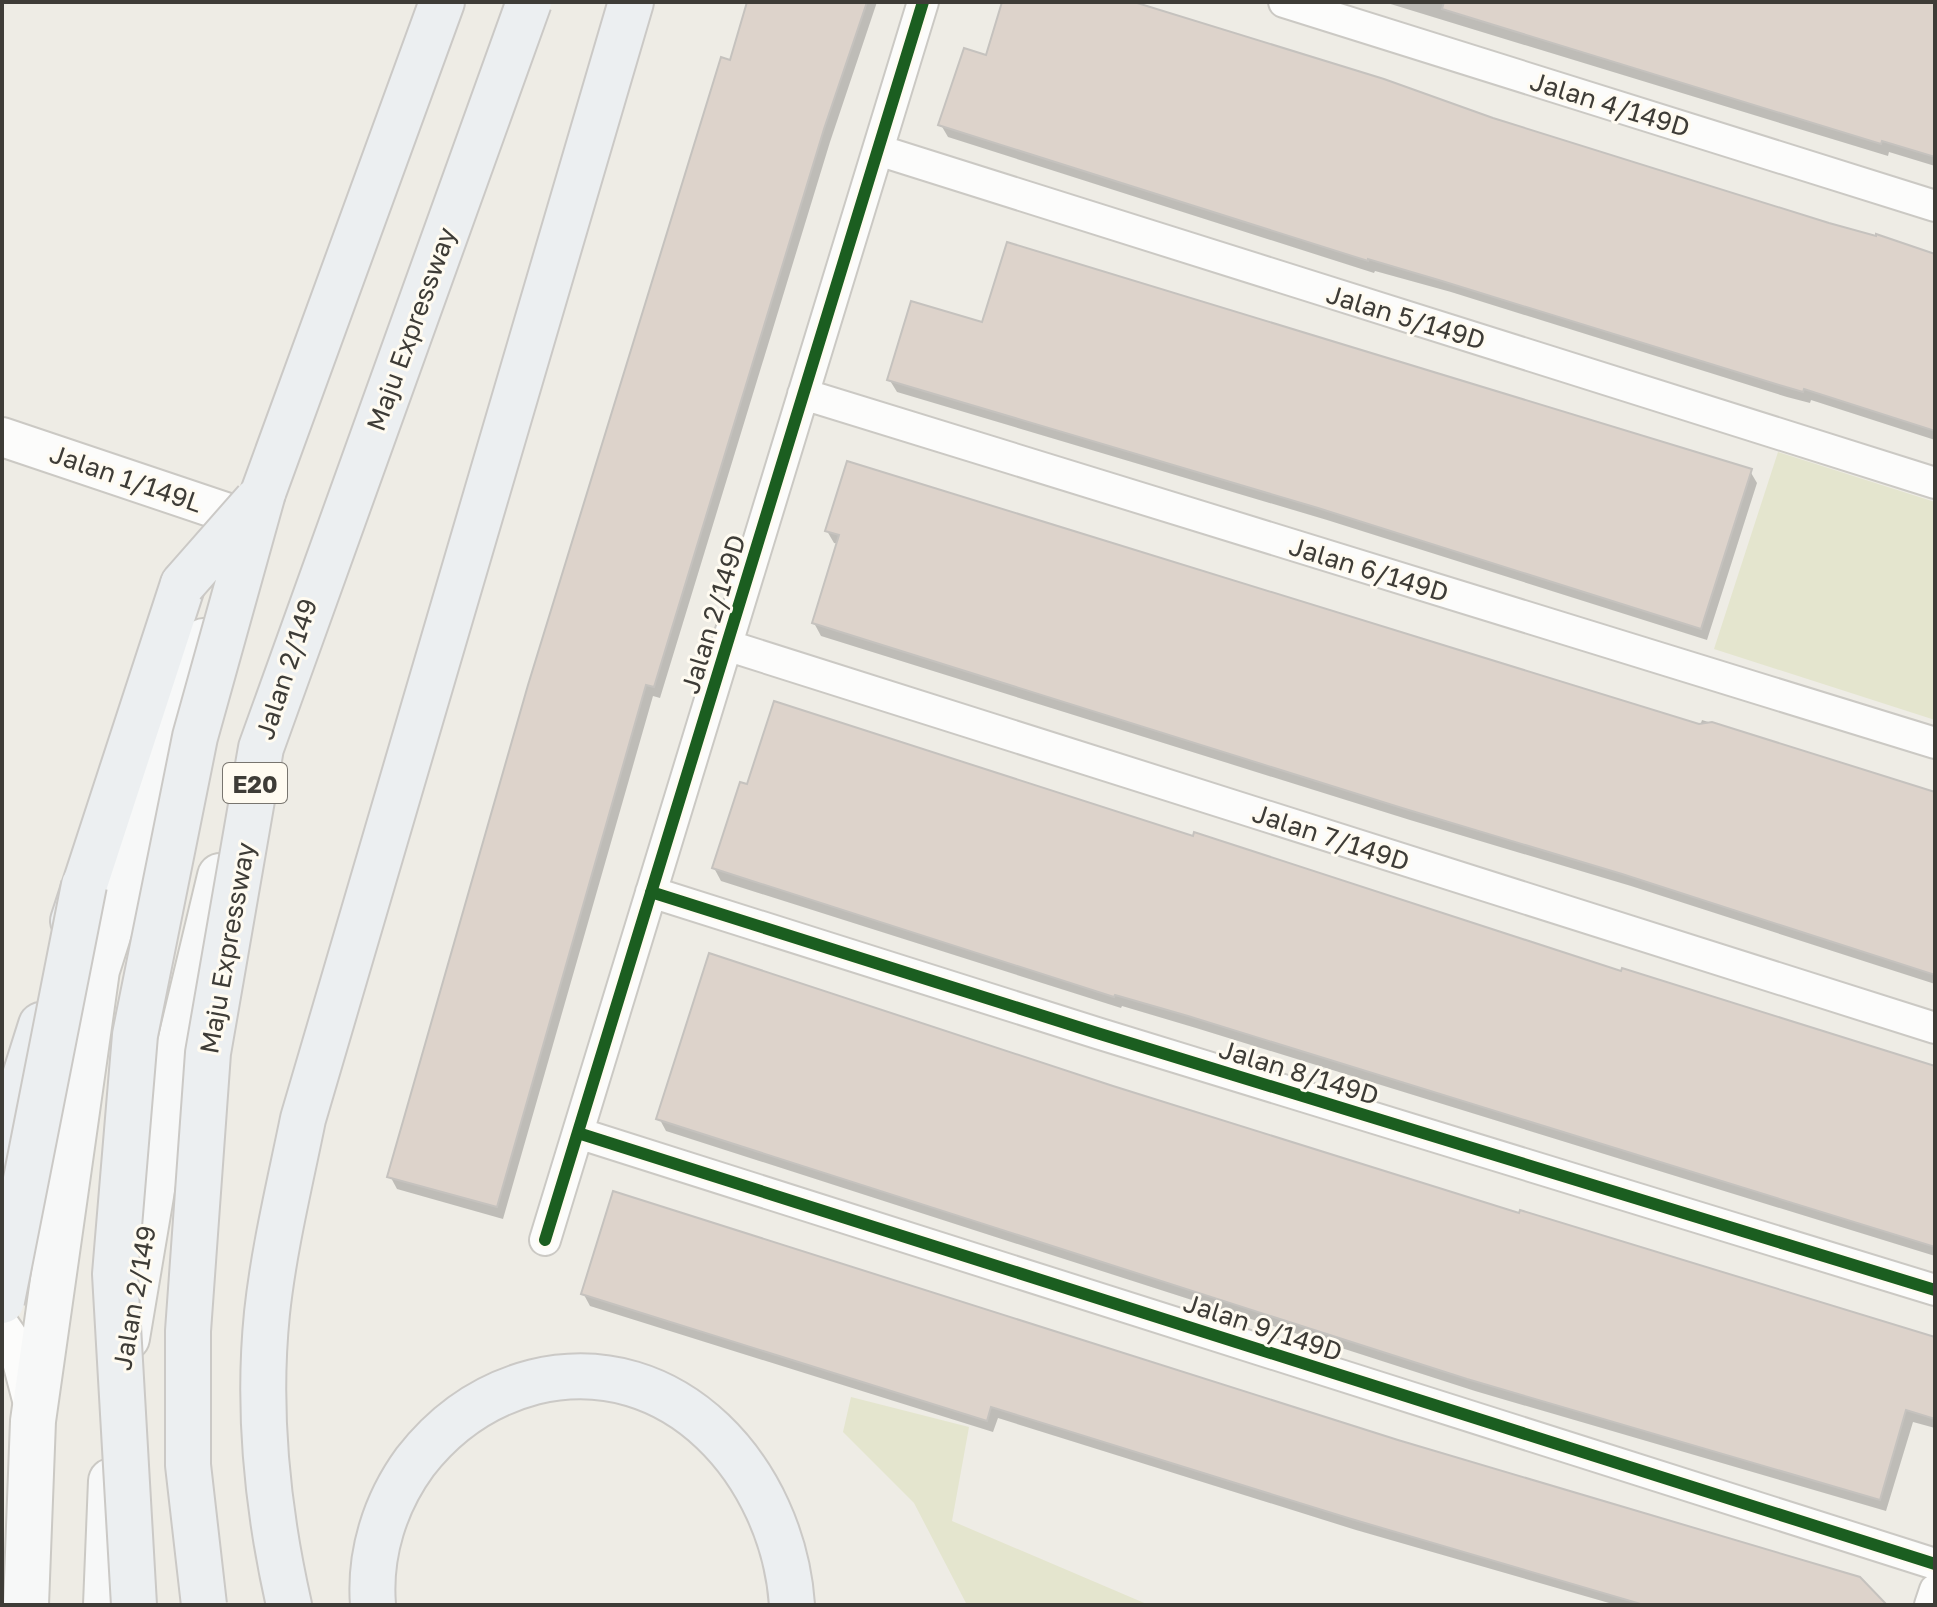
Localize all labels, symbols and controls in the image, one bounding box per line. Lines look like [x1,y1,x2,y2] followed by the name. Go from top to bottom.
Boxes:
[1526,65,1694,143] street label: Jalan 4/149D
[360,223,462,435] street label: Maju Expressway
[1323,278,1489,356] street label: Jalan 5/149D
[46,438,206,519] street label: Jalan 1/149L
[1285,530,1453,608] street label: Jalan 6/149D
[674,531,752,697] street label: Jalan 2/149D
[249,595,323,743] street label: Jalan 2/149
[223,763,287,803] road number: E20
[1249,797,1413,877] street label: Jalan 7/149D
[193,839,261,1056] street label: Maju Expressway
[1215,1033,1383,1111] street label: Jalan 8/149D
[106,1223,162,1373] street label: Jalan 2/149
[1180,1287,1346,1367] street label: Jalan 9/149D

